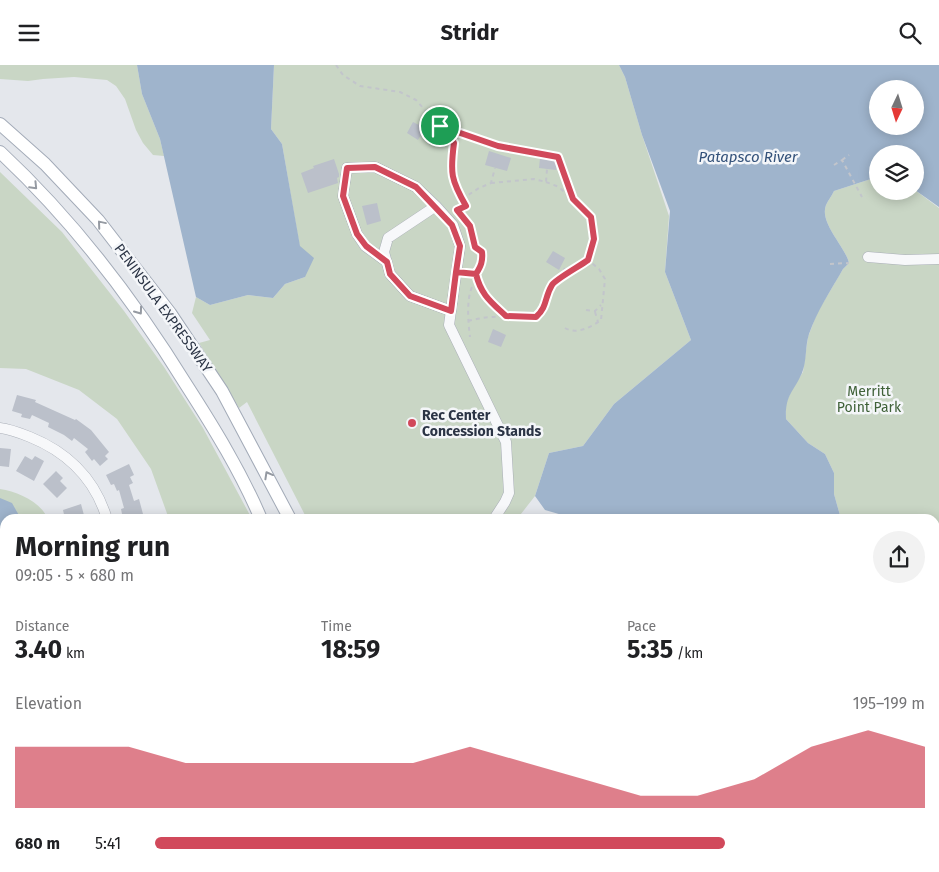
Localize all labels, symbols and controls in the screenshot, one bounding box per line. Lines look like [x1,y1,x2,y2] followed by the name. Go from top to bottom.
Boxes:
[15,19,43,47] icon: menu
[440,19,499,46] text: Stridr
[896,19,924,47] icon: search
[869,80,924,135] north arrow
[869,80,924,200] map controls
[419,105,461,147] pin
[426,112,454,140] icon: arrive
[869,145,924,200] button: layers
[698,148,799,166] water label: Patapsco River
[29,181,38,190] one-way arrow
[98,221,106,230] one-way arrow
[111,240,216,376] street label: PENINSULA EXPRESSWAY
[133,305,142,315] one-way arrow
[837,383,902,416] park label: Merritt Point Park
[422,407,542,440] place label: Rec Center Concession Stands
[406,417,418,429] marker: Rec Center Concession Stands
[264,472,274,481] one-way arrow
[15,530,170,563] text: Morning run
[873,531,925,583] button: share
[15,566,134,585] text: 09:05 · 5 × 680 m
[15,618,69,635] text: Distance
[321,618,352,635] text: Time
[627,618,656,635] text: Pace
[15,635,62,665] text: 3.40
[321,635,380,665] text: 18:59
[627,635,673,665] text: 5:35
[62,645,85,662] text: km
[673,645,703,662] text: /km
[15,694,82,713] text: Elevation
[853,694,925,713] text: 195–199 m
[15,834,60,853] text: 680 m
[95,834,121,853] text: 5:41

